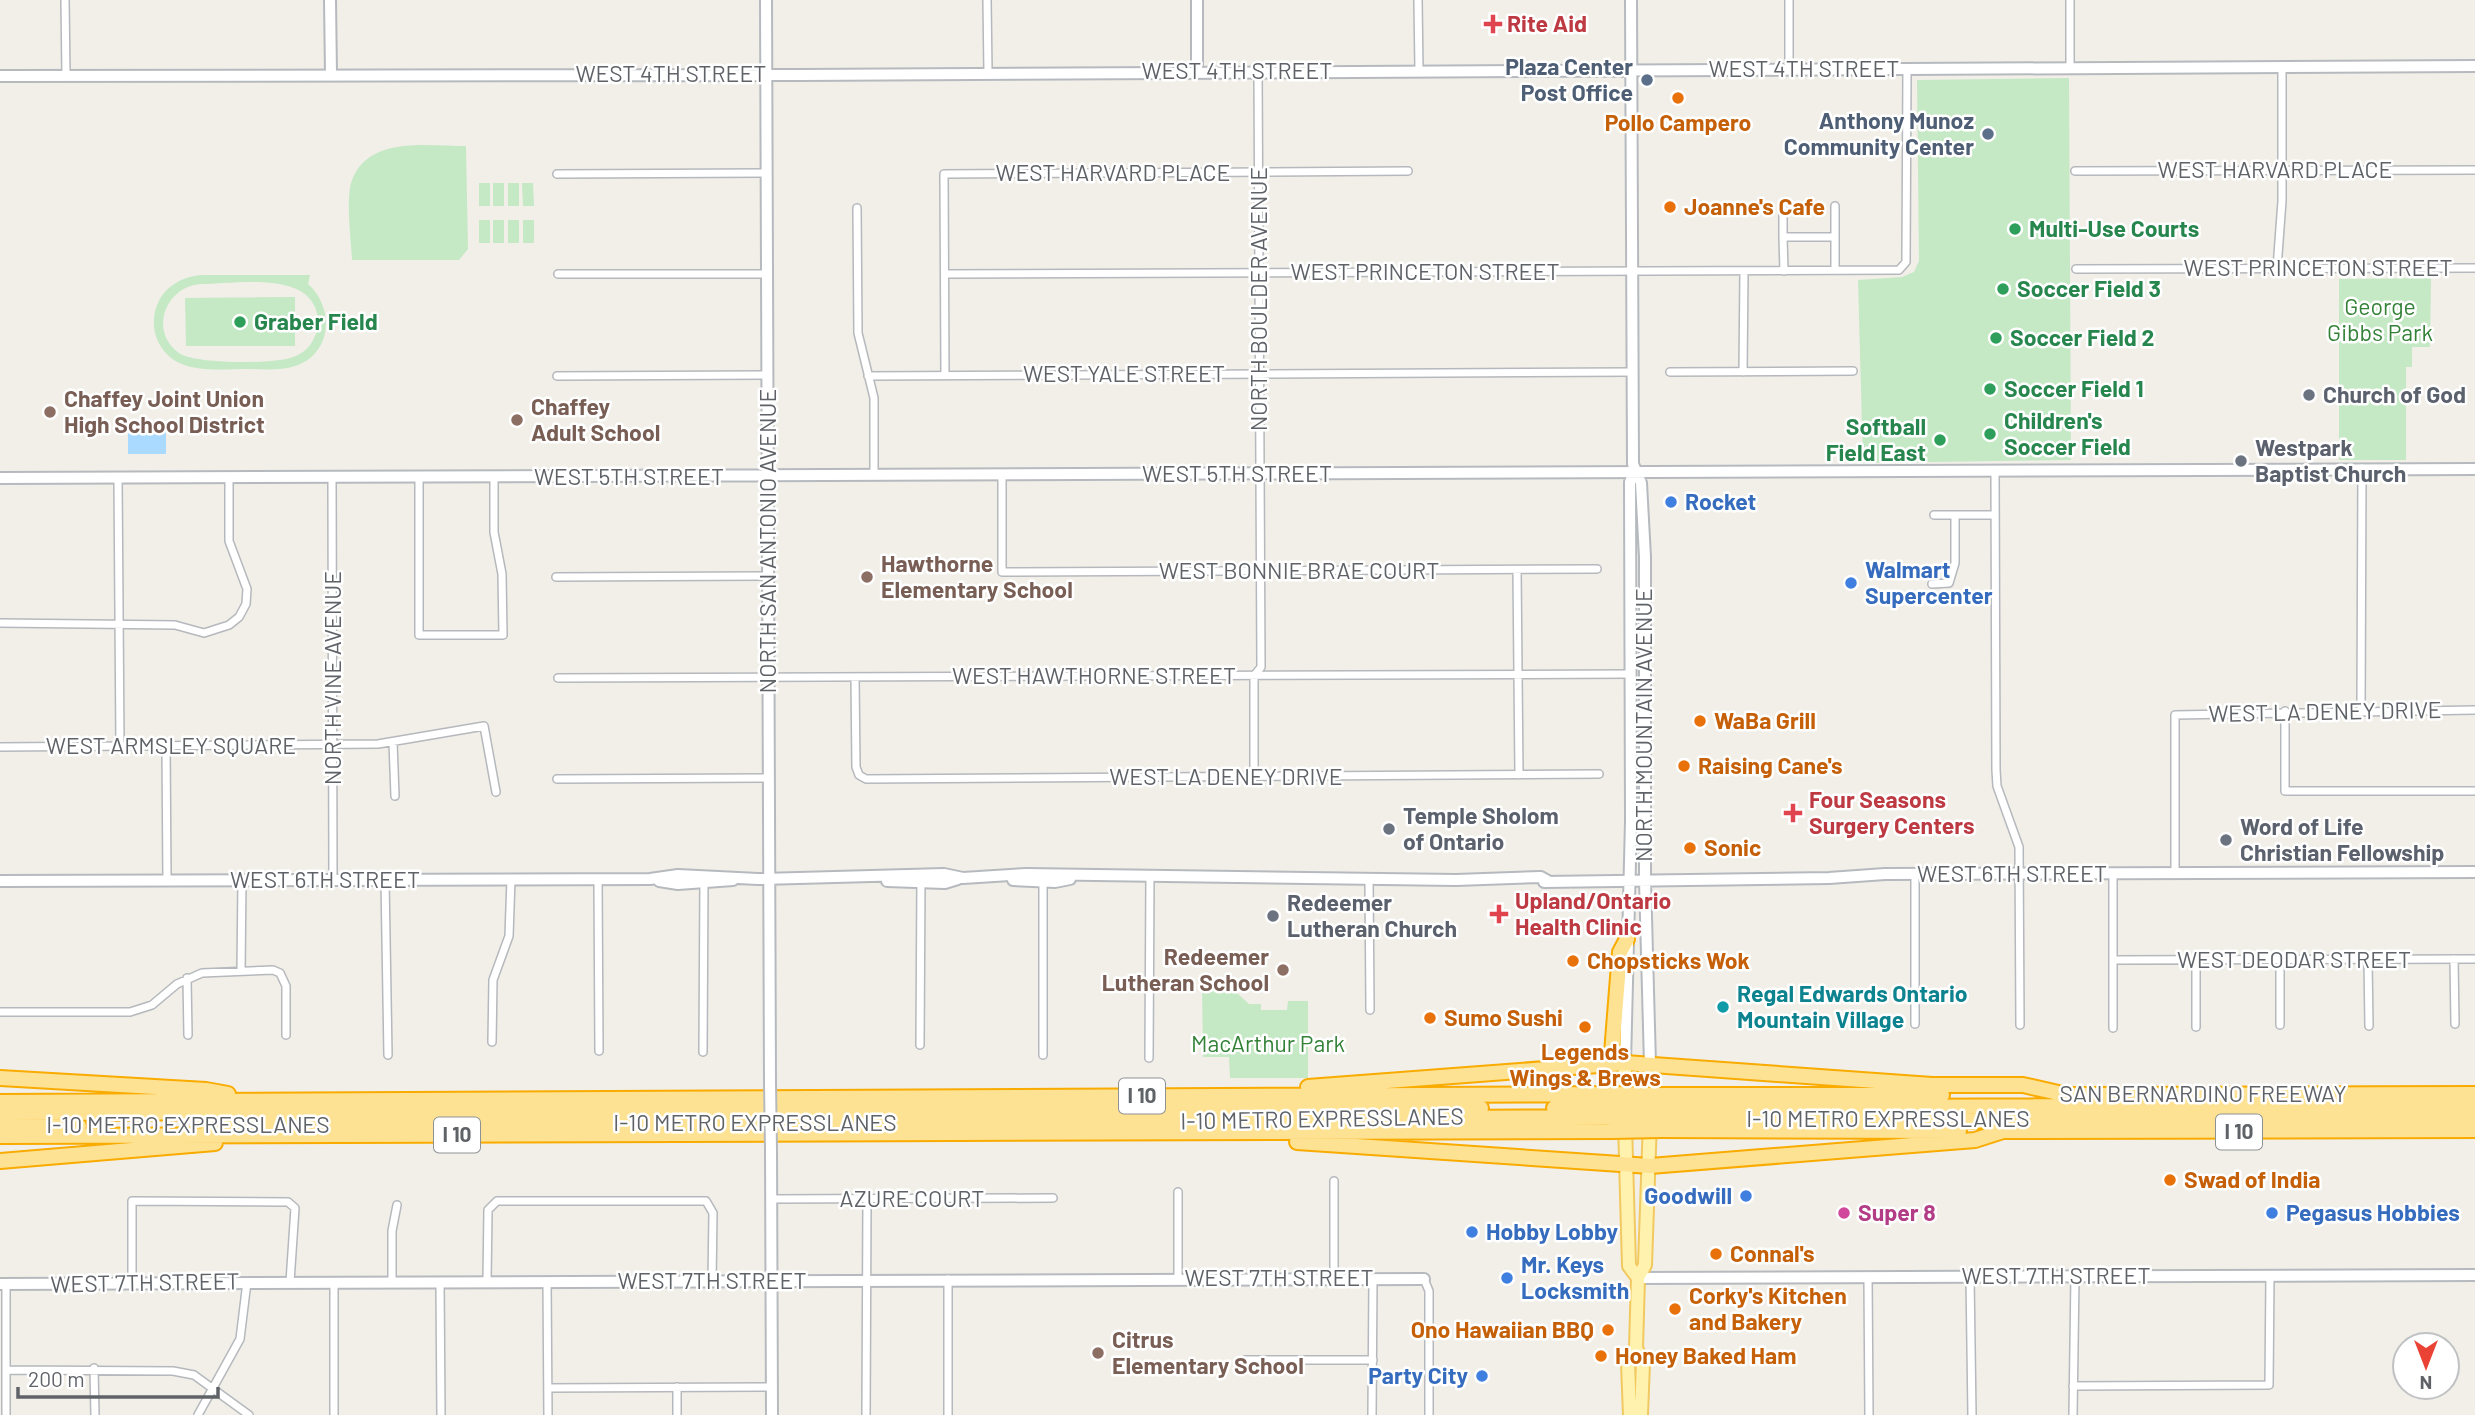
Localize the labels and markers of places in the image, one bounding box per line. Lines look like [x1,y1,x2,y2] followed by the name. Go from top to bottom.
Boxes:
[1507,9,1587,37] place label: Rite Aid
[1485,16,1501,32] marker: Rite Aid
[1505,52,1633,106] place label: Plaza Center Post Office
[1639,72,1655,88] marker: Plaza Center Post Office
[1670,90,1686,106] marker: Pollo Campero
[1784,106,1974,160] place label: Anthony Munoz Community Center
[1605,108,1751,136] place label: Pollo Campero
[1980,126,1996,142] marker: Anthony Munoz Community Center
[1684,192,1825,220] place label: Joanne's Cafe
[1662,199,1678,215] marker: Joanne's Cafe
[2029,214,2199,242] place label: Multi-Use Courts
[2007,221,2023,237] marker: Multi-Use Courts
[2017,274,2161,302] place label: Soccer Field 3
[1995,281,2011,297] marker: Soccer Field 3
[254,307,378,335] place label: Graber Field
[232,314,248,330] marker: Graber Field
[2010,323,2154,351] place label: Soccer Field 2
[1988,330,2004,346] marker: Soccer Field 2
[2004,374,2144,402] place label: Soccer Field 1
[2323,380,2466,408] place label: Church of God
[1982,381,1998,397] marker: Soccer Field 1
[64,384,265,438] place label: Chaffey Joint Union High School District
[2301,387,2317,403] marker: Church of God
[531,392,660,446] place label: Chaffey Adult School
[42,404,58,420] marker: Chaffey Joint Union High School District
[2004,406,2131,460] place label: Children's Soccer Field
[509,412,525,428] marker: Chaffey Adult School
[1826,412,1926,466] place label: Softball Field East
[1982,426,1998,442] marker: Children's Soccer Field
[1932,432,1948,448] marker: Softball Field East
[2255,433,2406,487] place label: Westpark Baptist Church
[2233,453,2249,469] marker: Westpark Baptist Church
[1685,487,1756,515] place label: Rocket
[1663,494,1679,510] marker: Rocket
[881,549,1073,603] place label: Hawthorne Elementary School
[1865,555,1993,609] place label: Walmart Supercenter
[859,569,875,585] marker: Hawthorne Elementary School
[1843,575,1859,591] marker: Walmart Supercenter
[1714,706,1816,734] place label: WaBa Grill
[1692,713,1708,729] marker: WaBa Grill
[1698,751,1843,779] place label: Raising Cane's
[1676,758,1692,774] marker: Raising Cane's
[1809,785,1975,839] place label: Four Seasons Surgery Centers
[1403,801,1559,855] place label: Temple Sholom of Ontario
[1783,803,1803,823] marker: Four Seasons Surgery Centers
[2240,812,2444,866] place label: Word of Life Christian Fellowship
[1381,821,1397,837] marker: Temple Sholom of Ontario
[2218,832,2234,848] marker: Word of Life Christian Fellowship
[1704,833,1761,861] place label: Sonic
[1682,840,1698,856] marker: Sonic
[1515,886,1671,940] place label: Upland/Ontario Health Clinic
[1287,888,1457,942] place label: Redeemer Lutheran Church
[1489,904,1509,924] marker: Upland/Ontario Health Clinic
[1265,908,1281,924] marker: Redeemer Lutheran Church
[1102,942,1269,996] place label: Redeemer Lutheran School
[1587,946,1750,974] place label: Chopsticks Wok
[1565,953,1581,969] marker: Chopsticks Wok
[1275,962,1291,978] marker: Redeemer Lutheran School
[1737,979,1968,1033] place label: Regal Edwards Ontario Mountain Village
[1715,999,1731,1015] marker: Regal Edwards Ontario Mountain Village
[1444,1003,1563,1031] place label: Sumo Sushi
[1422,1010,1438,1026] marker: Sumo Sushi
[1577,1019,1593,1035] marker: Legends Wings & Brews
[1509,1037,1661,1091] place label: Legends Wings & Brews
[2184,1165,2320,1193] place label: Swad of India
[2162,1172,2178,1188] marker: Swad of India
[1644,1181,1732,1209] place label: Goodwill
[1738,1188,1754,1204] marker: Goodwill
[1858,1198,1936,1226] place label: Super 8
[2286,1198,2460,1226] place label: Pegasus Hobbies
[1836,1205,1852,1221] marker: Super 8
[2264,1205,2280,1221] marker: Pegasus Hobbies
[1486,1217,1618,1245] place label: Hobby Lobby
[1464,1224,1480,1240] marker: Hobby Lobby
[1730,1239,1815,1267] place label: Connal's
[1708,1246,1724,1262] marker: Connal's
[1521,1250,1629,1304] place label: Mr. Keys Locksmith
[1499,1270,1515,1286] marker: Mr. Keys Locksmith
[1689,1281,1847,1335] place label: Corky's Kitchen and Bakery
[1667,1301,1683,1317] marker: Corky's Kitchen and Bakery
[1411,1315,1594,1343] place label: Ono Hawaiian BBQ
[1600,1322,1616,1338] marker: Ono Hawaiian BBQ
[1112,1325,1304,1379] place label: Citrus Elementary School
[1615,1341,1796,1369] place label: Honey Baked Ham
[1090,1345,1106,1361] marker: Citrus Elementary School
[1593,1348,1609,1364] marker: Honey Baked Ham
[1368,1361,1468,1389] place label: Party City
[1474,1368,1490,1384] marker: Party City

